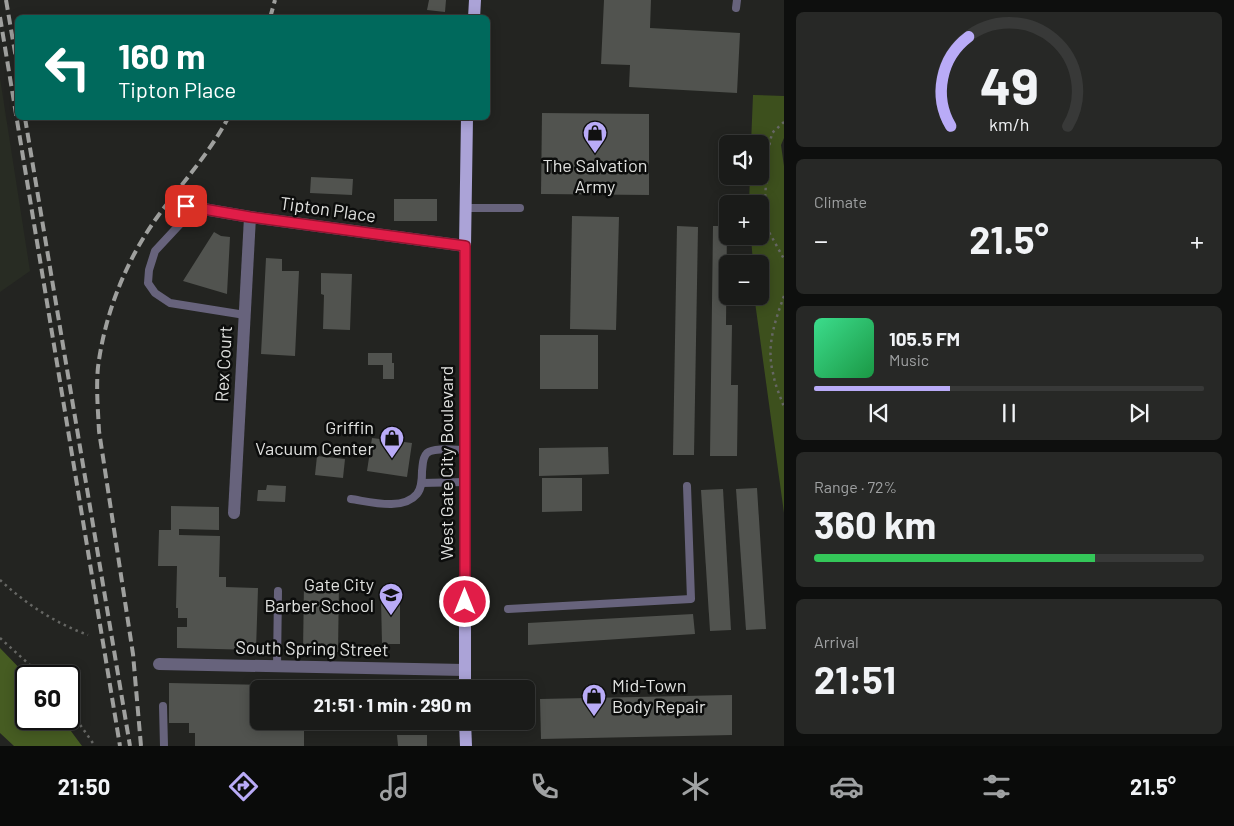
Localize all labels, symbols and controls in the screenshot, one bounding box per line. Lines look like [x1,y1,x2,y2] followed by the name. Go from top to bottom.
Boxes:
[118,34,205,76] text: 160 m
[35,35,100,100] icon: left
[979,53,1039,115] text: 49
[118,76,236,102] text: Tipton Place
[989,113,1029,135] text: km/h
[582,120,608,154] shop icon: The Salvation Army
[719,135,769,305] map controls
[719,135,769,185] button: sound
[543,154,647,197] place label: The Salvation Army
[165,185,207,227] pin
[279,191,378,227] street label: Tipton Place
[172,192,200,220] icon: arrive
[814,192,867,211] text: Climate
[719,195,769,245] button: +
[969,216,1049,262] text: 21.5°
[814,223,828,257] text: −
[1190,223,1204,257] text: +
[719,255,769,305] button: −
[210,325,236,403] street label: Rex Court
[889,327,960,350] text: 105.5 FM
[889,350,929,369] text: Music
[435,366,457,560] street label: West Gate City Boulevard
[865,399,893,427] icon: previous
[995,399,1023,427] icon: pause
[1125,399,1153,427] icon: next
[255,416,374,459] place label: Griffin Vacuum Center
[379,425,405,459] shop icon: Griffin Vacuum Center
[814,477,897,496] text: Range · 72%
[814,501,936,547] text: 360 km
[264,573,374,616] place label: Gate City Barber School
[438,575,490,627] position arrow
[378,582,404,616] school or university icon: Gate City Barber School
[814,632,859,651] text: Arrival
[235,636,389,660] street label: South Spring Street
[814,656,896,702] text: 21:51
[15,665,80,730] speed limit sign: 60
[612,674,706,717] place label: Mid-Town Body Repair
[581,683,607,717] shop icon: Mid-Town Body Repair
[314,693,471,716] text: 21:51 · 1 min · 290 m
[226,769,261,804] icon: directions
[377,769,412,804] icon: music
[527,769,562,804] icon: phone
[678,769,713,804] icon: climate
[829,769,864,804] icon: car
[979,769,1014,804] icon: filters
[58,773,110,799] text: 21:50
[1130,773,1176,799] text: 21.5°

